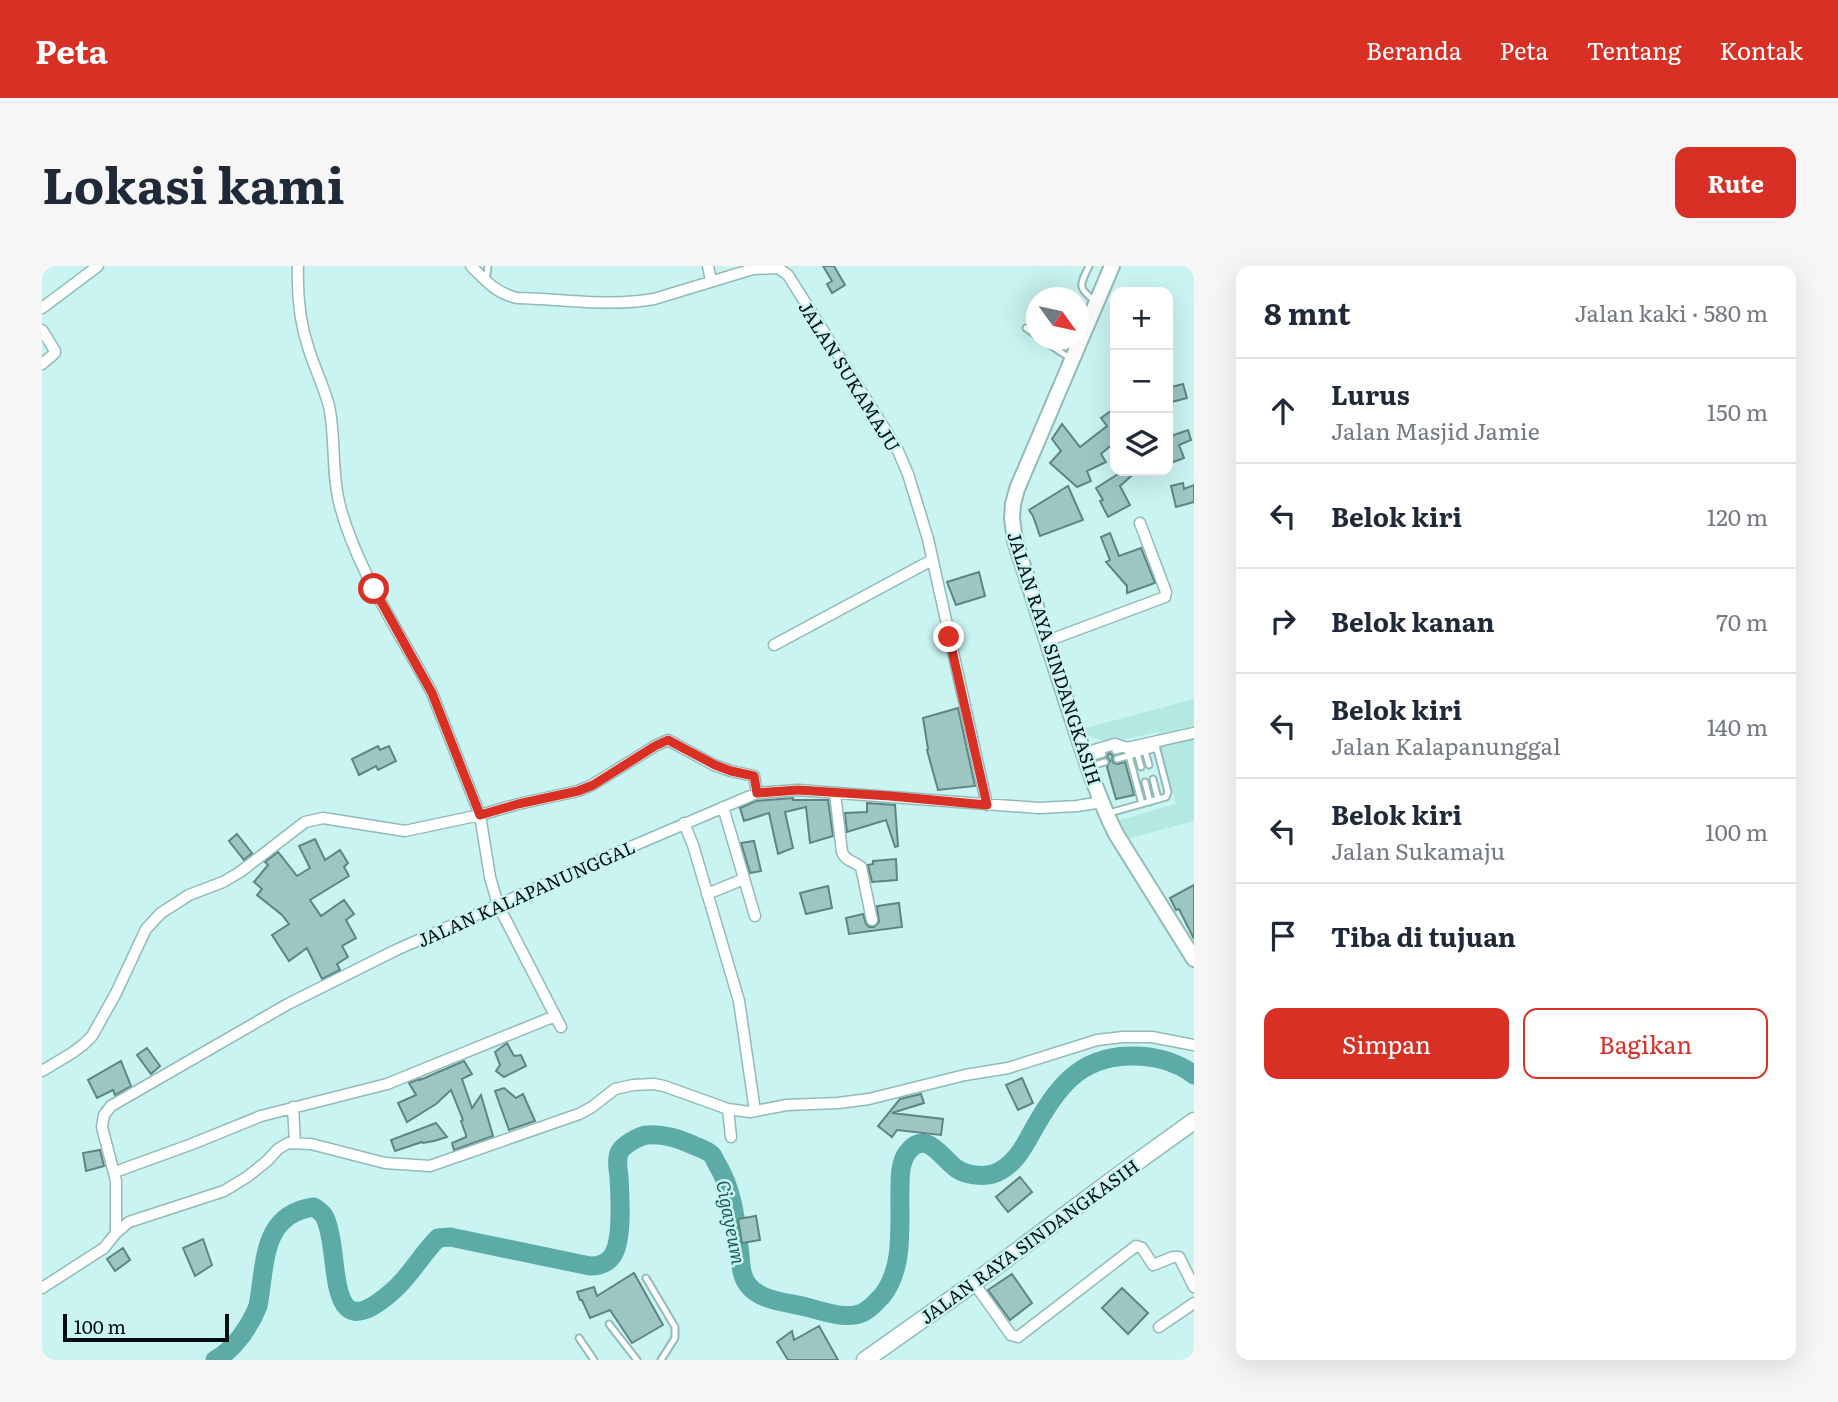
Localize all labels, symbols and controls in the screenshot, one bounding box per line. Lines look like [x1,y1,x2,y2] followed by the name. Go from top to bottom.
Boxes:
[35,25,108,74] text: Peta
[1366,32,1462,67] text: Beranda
[1500,32,1549,67] text: Peta
[1587,32,1681,67] text: Tentang
[1719,32,1803,67] text: Kontak
[42,146,345,219] text: Lokasi kami
[1675,147,1796,218] button: Rute
[1026,287,1089,350] north arrow
[1110,287,1173,476] map controls
[1110,287,1173,350] button: +
[1264,290,1351,334] text: 8 mnt
[793,295,907,457] street label: JALAN SUKAMAJU
[1575,295,1768,329] text: Jalan kaki · 580 m
[1110,350,1173,413] button: −
[1331,374,1410,413] text: Lurus
[1264,392,1302,430] icon: ahead
[1707,394,1768,428] text: 150 m
[1110,413,1173,476] button: layers
[1331,413,1540,447] text: Jalan Masjid Jamie
[1331,496,1462,535] text: Belok kiri
[1264,497,1302,535] icon: left
[1707,499,1768,533] text: 120 m
[1001,528,1109,788] street label: JALAN RAYA SINDANGKASIH
[358,573,389,604] route start
[1331,601,1495,640] text: Belok kanan
[1264,602,1302,640] icon: right
[1716,604,1768,638] text: 70 m
[933,621,964,652] route end
[1331,689,1462,728] text: Belok kiri
[1264,707,1302,745] icon: left
[1707,709,1768,743] text: 140 m
[1331,728,1561,762] text: Jalan Kalapanunggal
[1331,794,1462,833] text: Belok kiri
[1264,812,1302,850] icon: left
[1705,814,1768,848] text: 100 m
[413,833,639,953] street label: JALAN KALAPANUNGGAL
[1331,833,1505,867] text: Jalan Sukamaju
[1331,916,1516,955] text: Tiba di tujuan
[1264,917,1302,955] icon: arrive
[1264,1008,1509,1079] button: Simpan
[1523,1008,1768,1079] button: Bagikan
[914,1152,1144,1330] street label: JALAN RAYA SINDANGKASIH
[710,1178,754,1267] water label: Cigayeum
[63,1311,229,1343] scale bar
[74,1312,126,1340] text: 100 m

